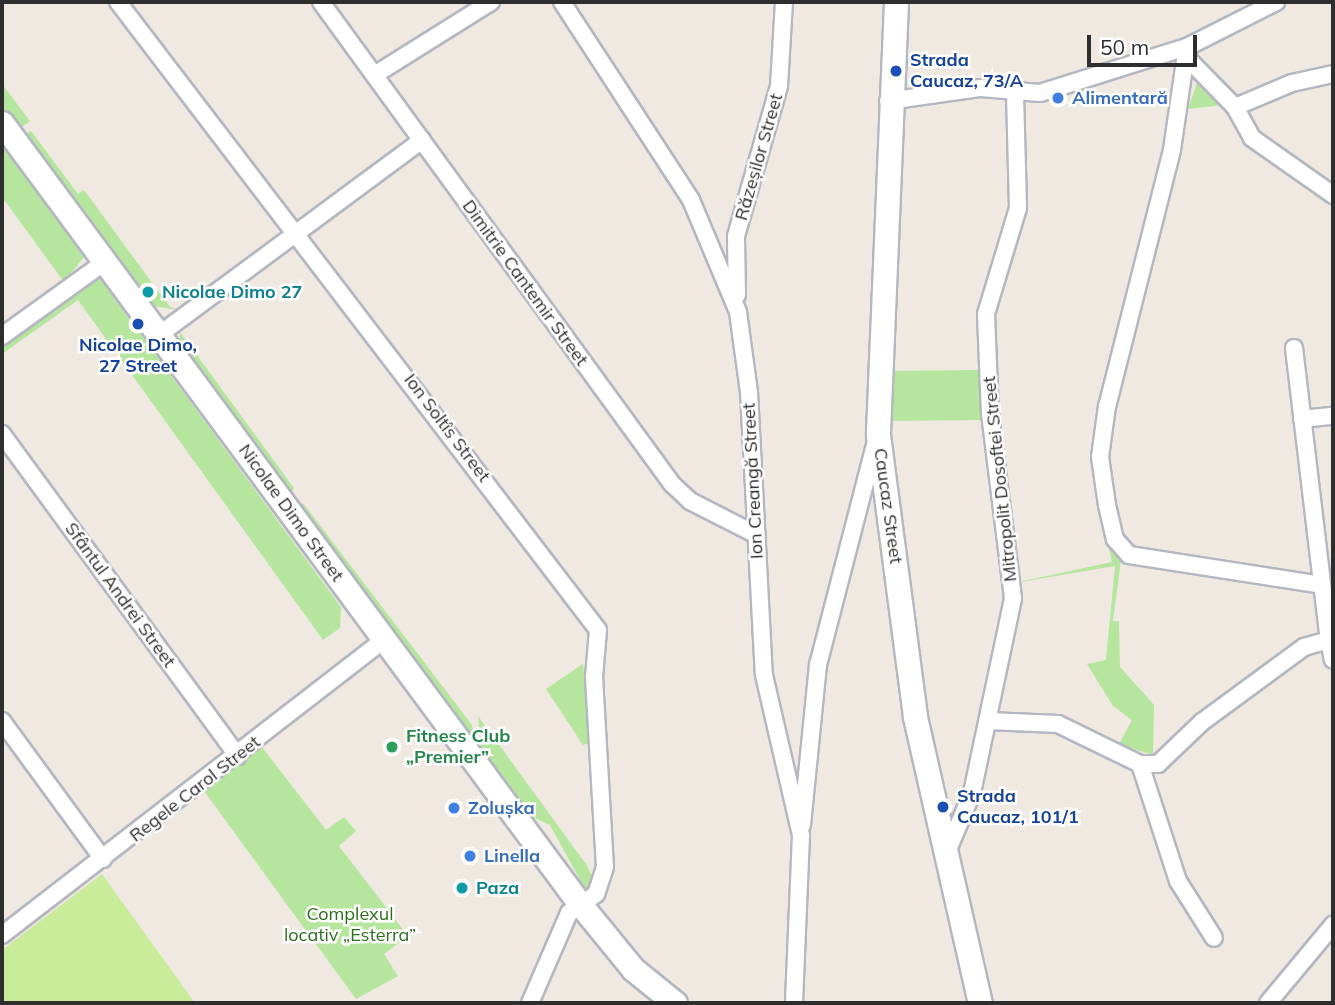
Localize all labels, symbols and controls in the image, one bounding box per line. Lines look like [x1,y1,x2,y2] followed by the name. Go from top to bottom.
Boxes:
[1090,21,1200,65] scale bar
[1100,34,1149,60] text: 50 m
[910,50,1023,92] place label: Strada Caucaz, 73/A
[888,63,904,79] marker: Strada Caucaz, 73/A
[1072,87,1168,109] place label: Alimentară
[1050,90,1066,106] marker: Alimentară
[731,91,787,223] street label: Răzeșilor Street
[458,196,592,370] street label: Dimitrie Cantemir Street
[162,281,302,303] place label: Nicolae Dimo 27
[140,284,156,300] marker: Nicolae Dimo 27
[130,316,146,332] marker: Nicolae Dimo, 27 Street
[79,335,197,378] place label: Nicolae Dimo, 27 Street
[399,370,495,486] street label: Ion Soltîs Street
[978,375,1022,583] street label: Mitropolit Dosoftei Street
[738,402,768,560] street label: Ion Creangă Street
[234,440,348,586] street label: Nicolae Dimo Street
[869,447,907,565] street label: Caucaz Street
[60,518,180,672] street label: Sfântul Andrei Street
[406,726,510,768] place label: Fitness Club „Premier”
[125,731,265,847] street label: Regele Carol Street
[384,739,400,755] marker: Fitness Club „Premier”
[957,786,1079,828] place label: Strada Caucaz, 101/1
[468,797,535,819] place label: Zolușka
[935,799,951,815] marker: Strada Caucaz, 101/1
[446,800,462,816] marker: Zolușka
[484,845,540,867] place label: Linella
[462,848,478,864] marker: Linella
[476,877,519,899] place label: Paza
[454,880,470,896] marker: Paza
[284,904,416,946] park label: Complexul locativ „Esterra”

